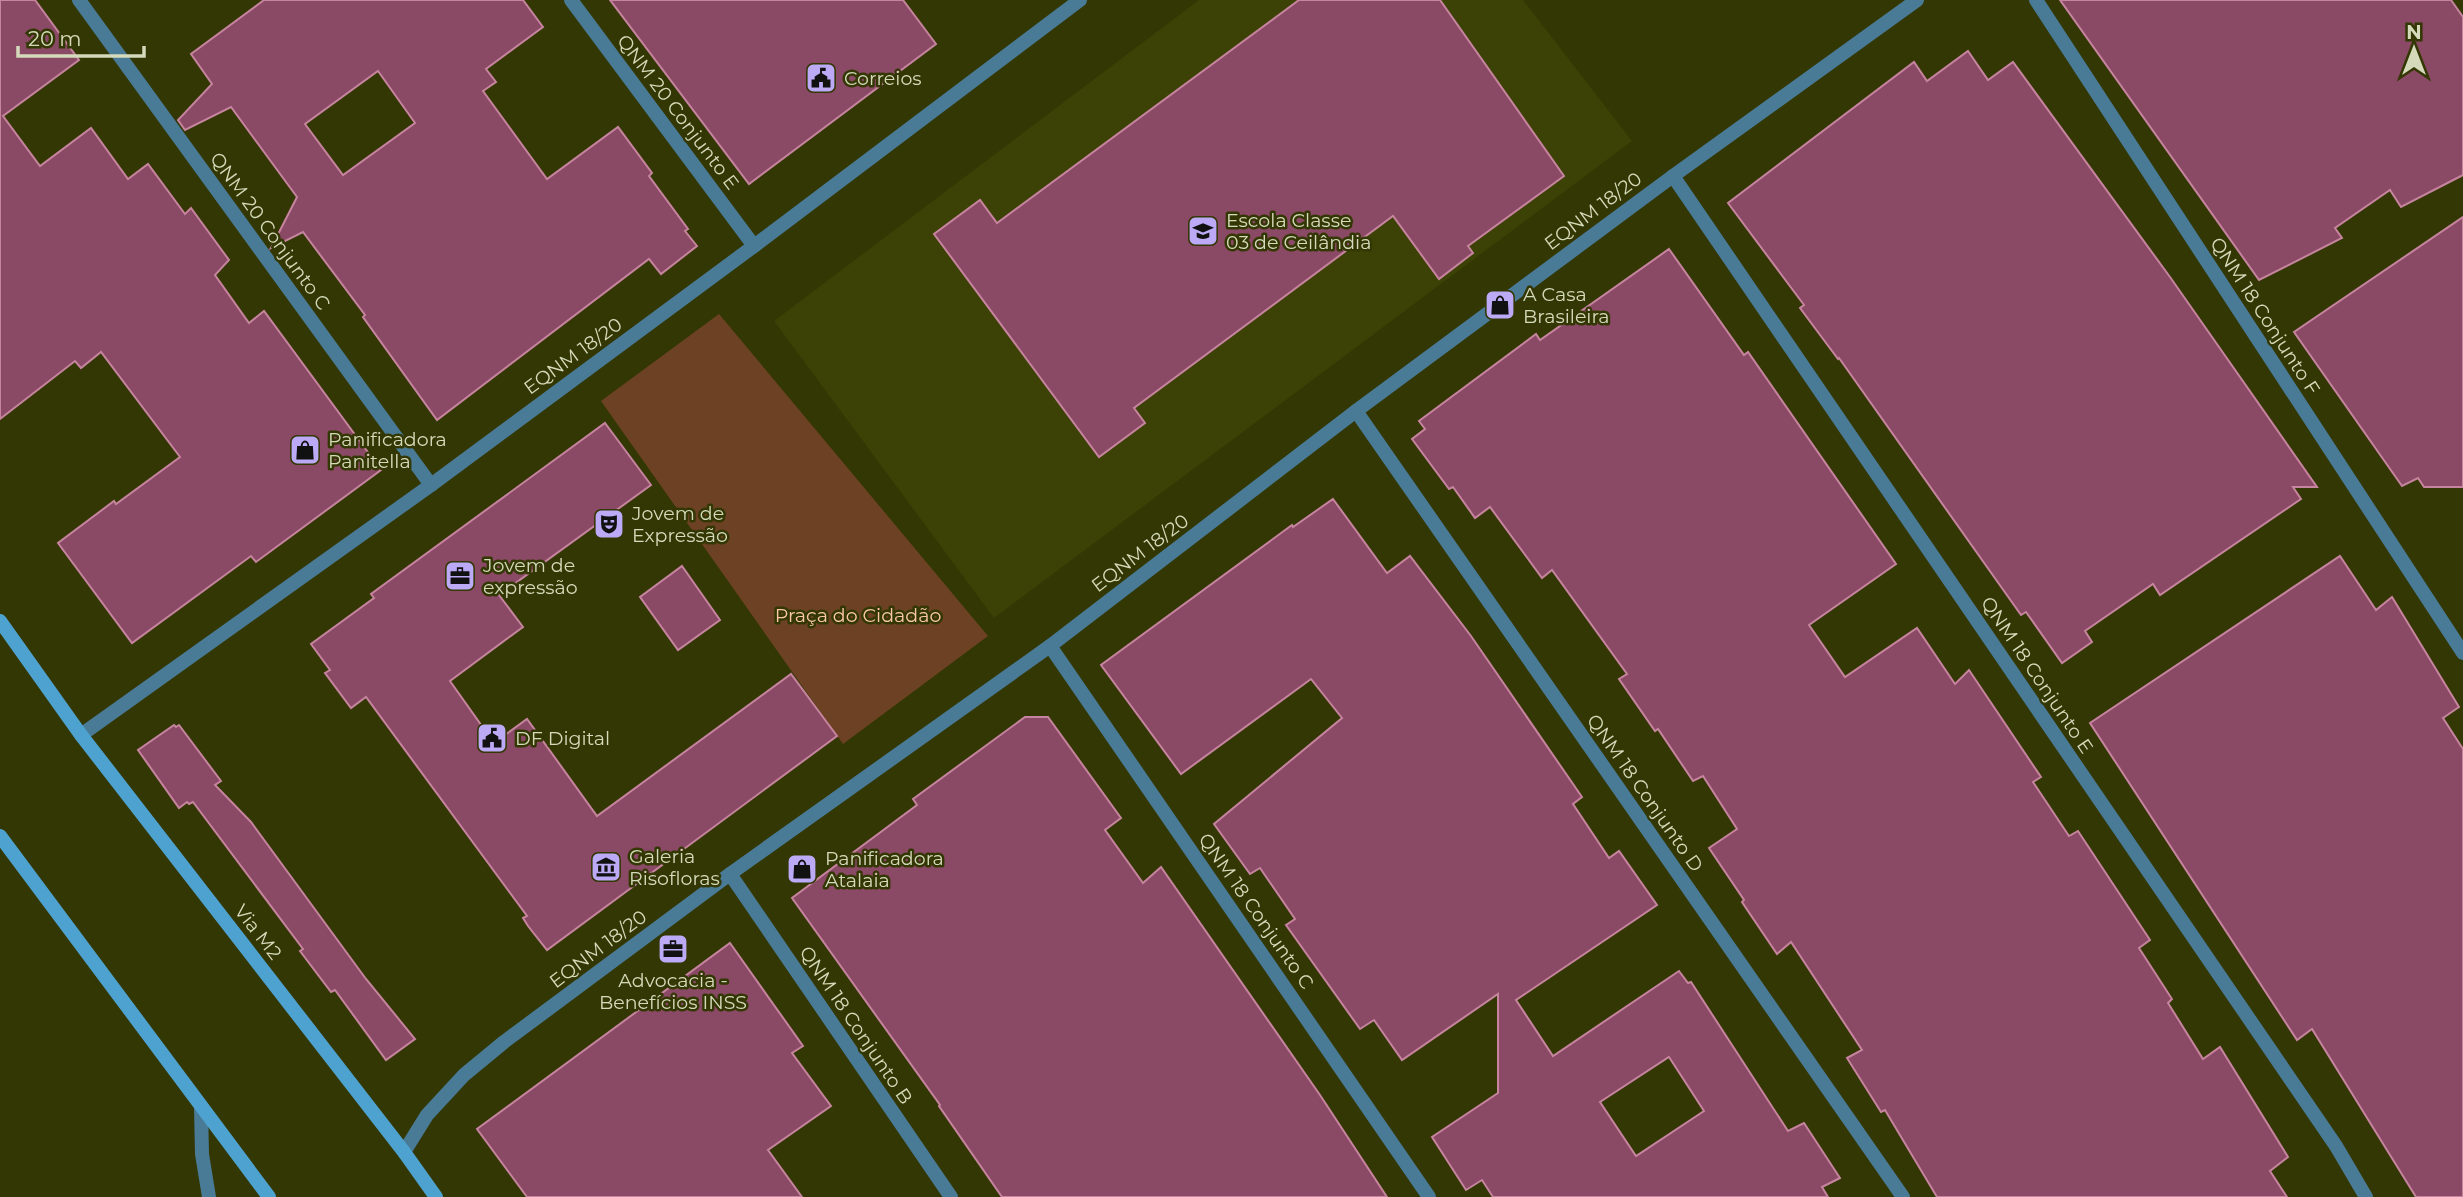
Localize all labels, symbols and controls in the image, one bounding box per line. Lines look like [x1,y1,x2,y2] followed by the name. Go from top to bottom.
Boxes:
[18,14,144,58] scale bar
[2379,14,2449,84] north arrow
[2406,21,2422,44] text: N
[28,26,82,51] text: 20 m
[612,30,744,194] street label: QNM 20 Conjunto E
[804,61,838,95] public building icon: Correios
[844,67,922,90] place label: Correios
[205,148,335,314] street label: QNM 20 Conjunto C
[1540,167,1646,255] street label: EQNM 18/20
[1226,209,1371,254] place label: Escola Classe 03 de Ceilândia
[1186,214,1220,248] school or university icon: Escola Classe 03 de Ceilândia
[2205,233,2325,399] street label: QNM 18 Conjunto F
[1523,283,1610,328] place label: A Casa Brasileira
[1483,288,1517,322] shop icon: A Casa Brasileira
[519,313,627,399] street label: EQNM 18/20
[328,428,447,473] place label: Panificadora Panitella
[288,433,322,467] shop icon: Panificadora Panitella
[631,502,728,547] place label: Jovem de Expressão
[592,507,626,541] theatre icon: Jovem de Expressão
[1087,509,1193,597] street label: EQNM 18/20
[482,554,578,599] place label: Jovem de expressão
[443,559,477,593] office icon: Jovem de expressão
[1976,592,2098,758] street label: QNM 18 Conjunto E
[775,604,941,627] park label: Praça do Cidadão
[1582,710,1708,876] street label: QNM 18 Conjunto D
[475,721,509,755] public building icon: DF Digital
[515,727,610,750] place label: DF Digital
[1194,829,1318,993] street label: QNM 18 Conjunto C
[629,845,720,890] place label: Galeria Risofloras
[825,847,944,892] place label: Panificadora Atalaia
[589,850,623,884] museum icon: Galeria Risofloras
[785,852,819,886] shop icon: Panificadora Atalaia
[229,900,287,964] street label: Via M2
[545,905,651,993] street label: EQNM 18/20
[656,932,690,966] office icon: Advocacia - Benefícios INSS
[795,942,917,1108] street label: QNM 18 Conjunto B
[599,969,747,1014] place label: Advocacia - Benefícios INSS

